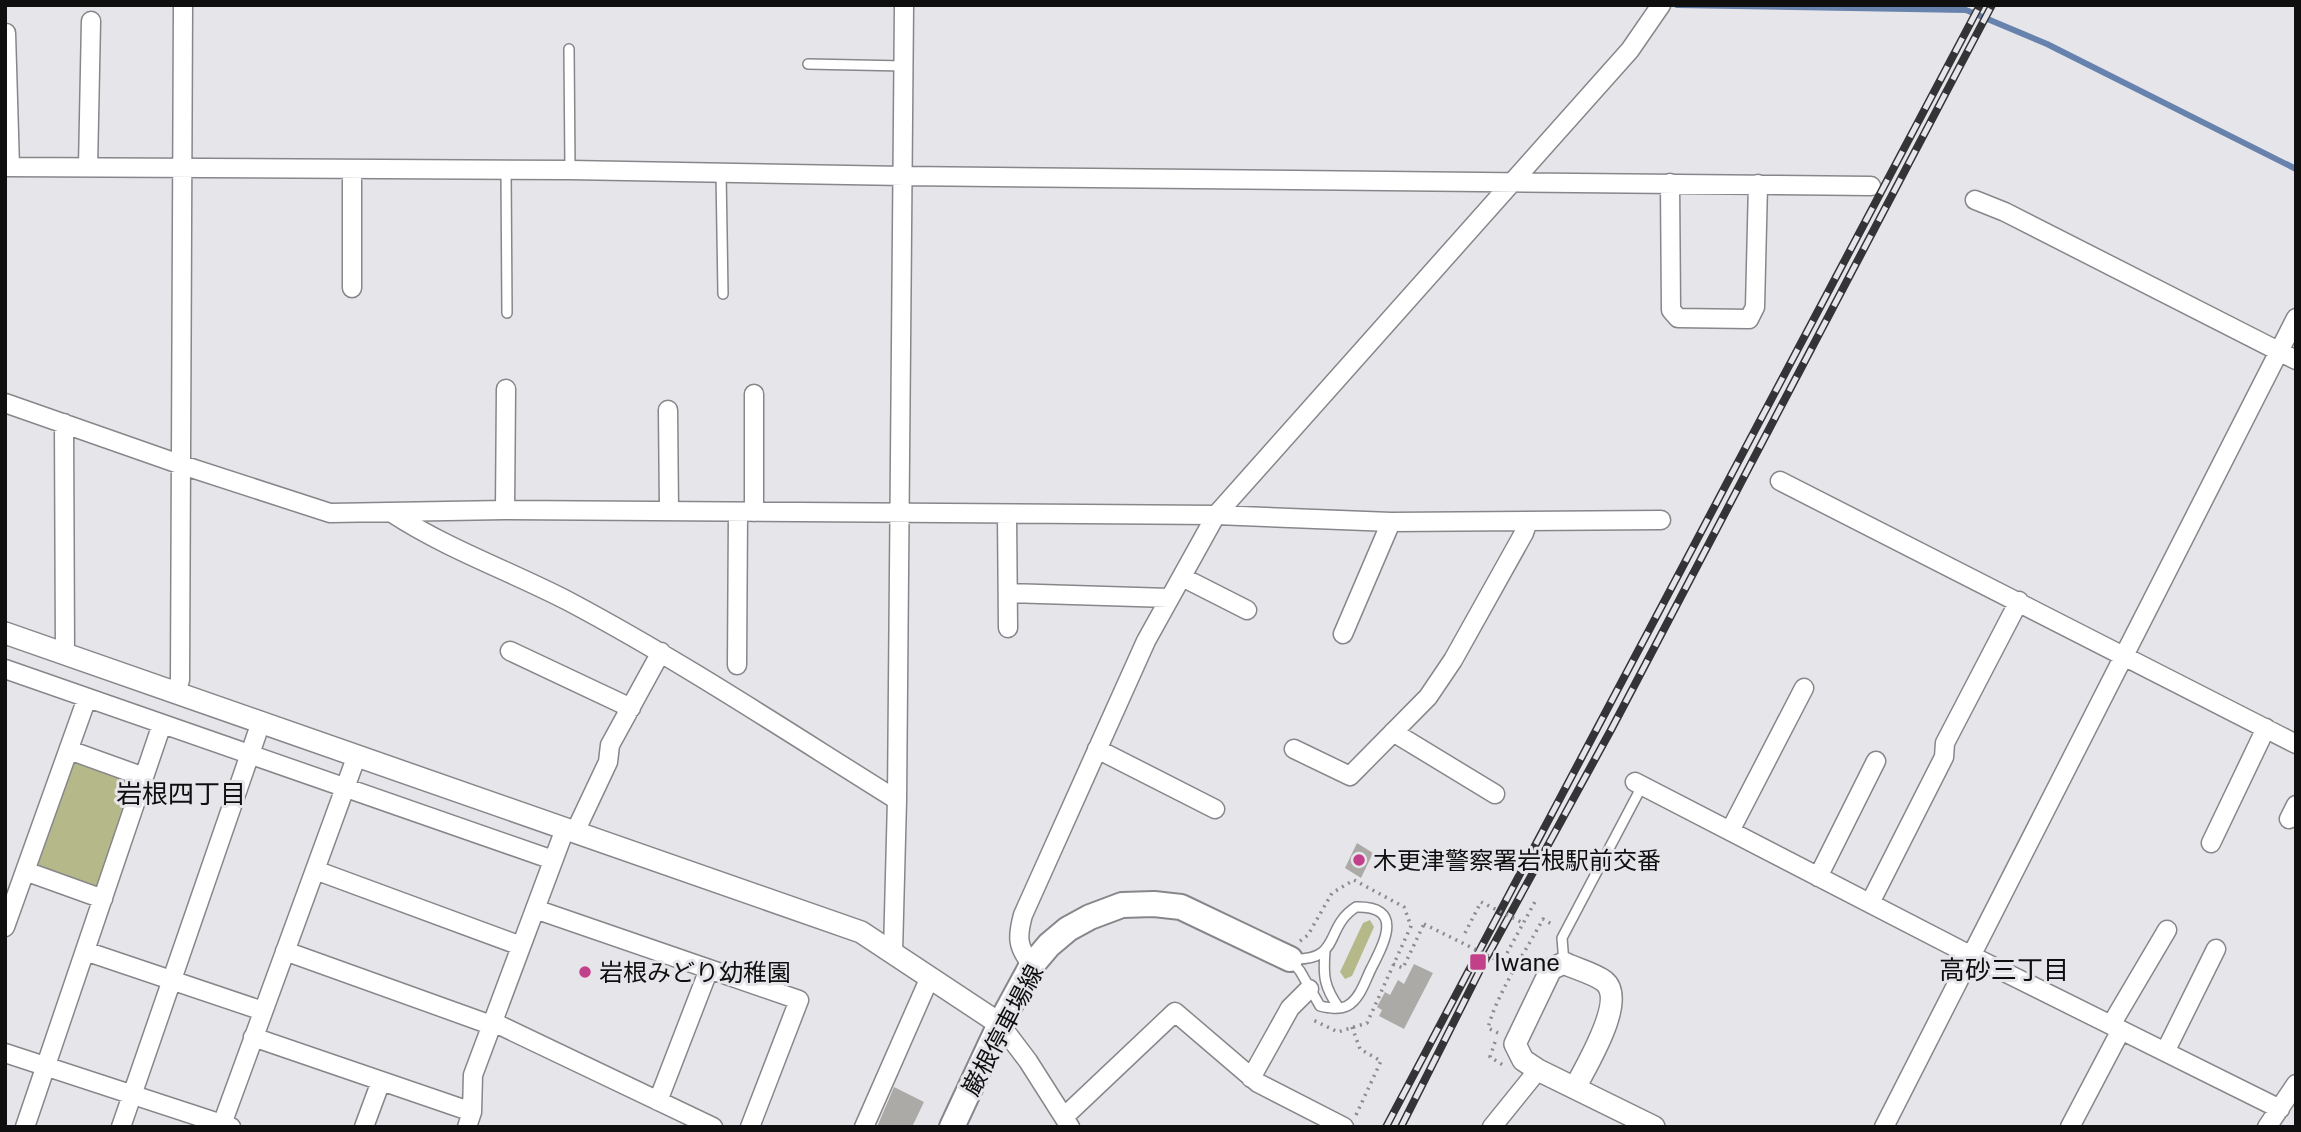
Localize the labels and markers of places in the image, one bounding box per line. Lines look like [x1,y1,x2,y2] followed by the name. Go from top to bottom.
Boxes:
[1373,846,1661,874] place label: 木更津警察署岩根駅前交番
[1351,852,1367,868] marker: 木更津警察署岩根駅前交番
[1494,948,1560,976] place label: Iwane
[1468,952,1488,972] marker: Iwane
[599,958,791,986] place label: 岩根みどり幼稚園
[577,964,593,980] marker: 岩根みどり幼稚園

